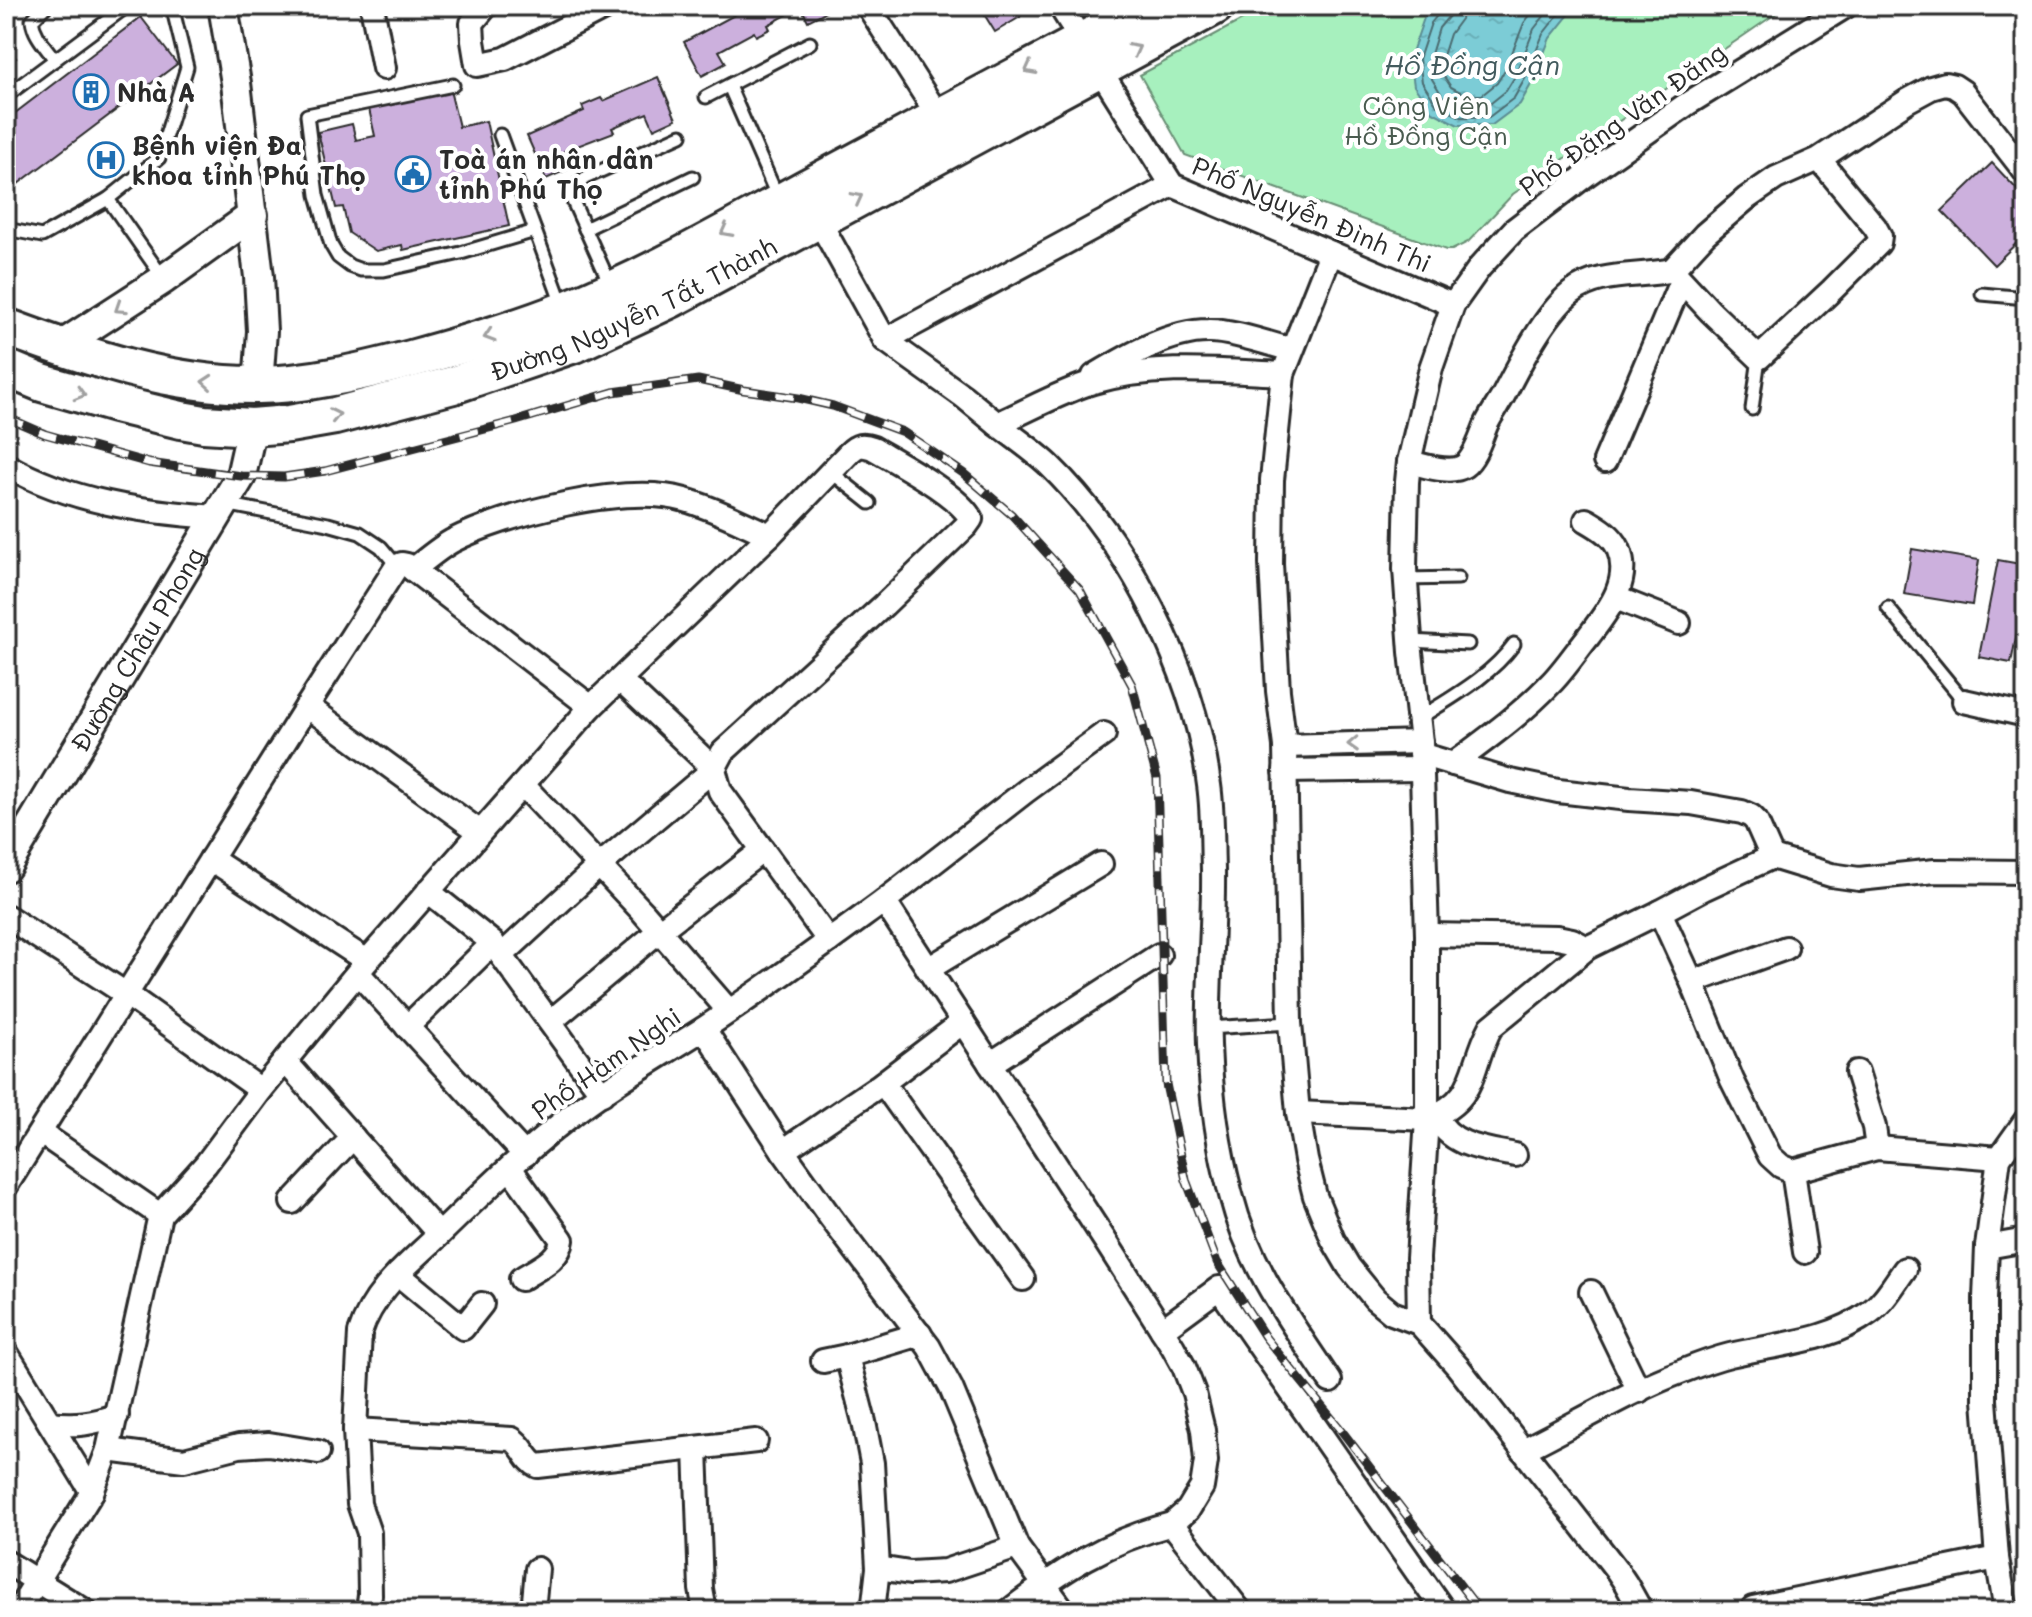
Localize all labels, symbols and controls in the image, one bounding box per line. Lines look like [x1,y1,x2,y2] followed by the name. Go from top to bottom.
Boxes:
[1512,35,1732,203] street label: Phố Đặng Văn Đăng
[1127,43,1141,59] one-way arrow
[1384,46,1560,82] water label: Hồ Đồng Cận
[1024,59,1038,75] one-way arrow
[72,73,110,111] building icon: Nhà A
[117,75,195,109] place label: Nhà A
[1344,88,1508,152] park label: Công Viên Hồ Đồng Cận
[132,128,366,192] place label: Bệnh viện Đa khoa tỉnh Phú Thọ
[87,141,125,179] hospital icon: Bệnh viện Đa khoa tỉnh Phú Thọ
[439,142,653,206] place label: Toà án nhân dân tỉnh Phú Thọ
[1187,148,1437,280] street label: Phố Nguyễn Đình Thi
[394,155,432,193] public building icon: Toà án nhân dân tỉnh Phú Thọ
[848,193,863,208] one-way arrow
[720,221,734,236] one-way arrow
[485,228,782,388] street label: Đường Nguyễn Tất Thành
[114,298,128,313] one-way arrow
[482,326,496,342] one-way arrow
[200,374,213,391] one-way arrow
[72,385,86,401] one-way arrow
[328,407,341,424] one-way arrow
[62,540,212,758] street label: Đường Châu Phong
[1346,736,1359,753] one-way arrow
[525,999,687,1127] street label: Phố Hàm Nghi

